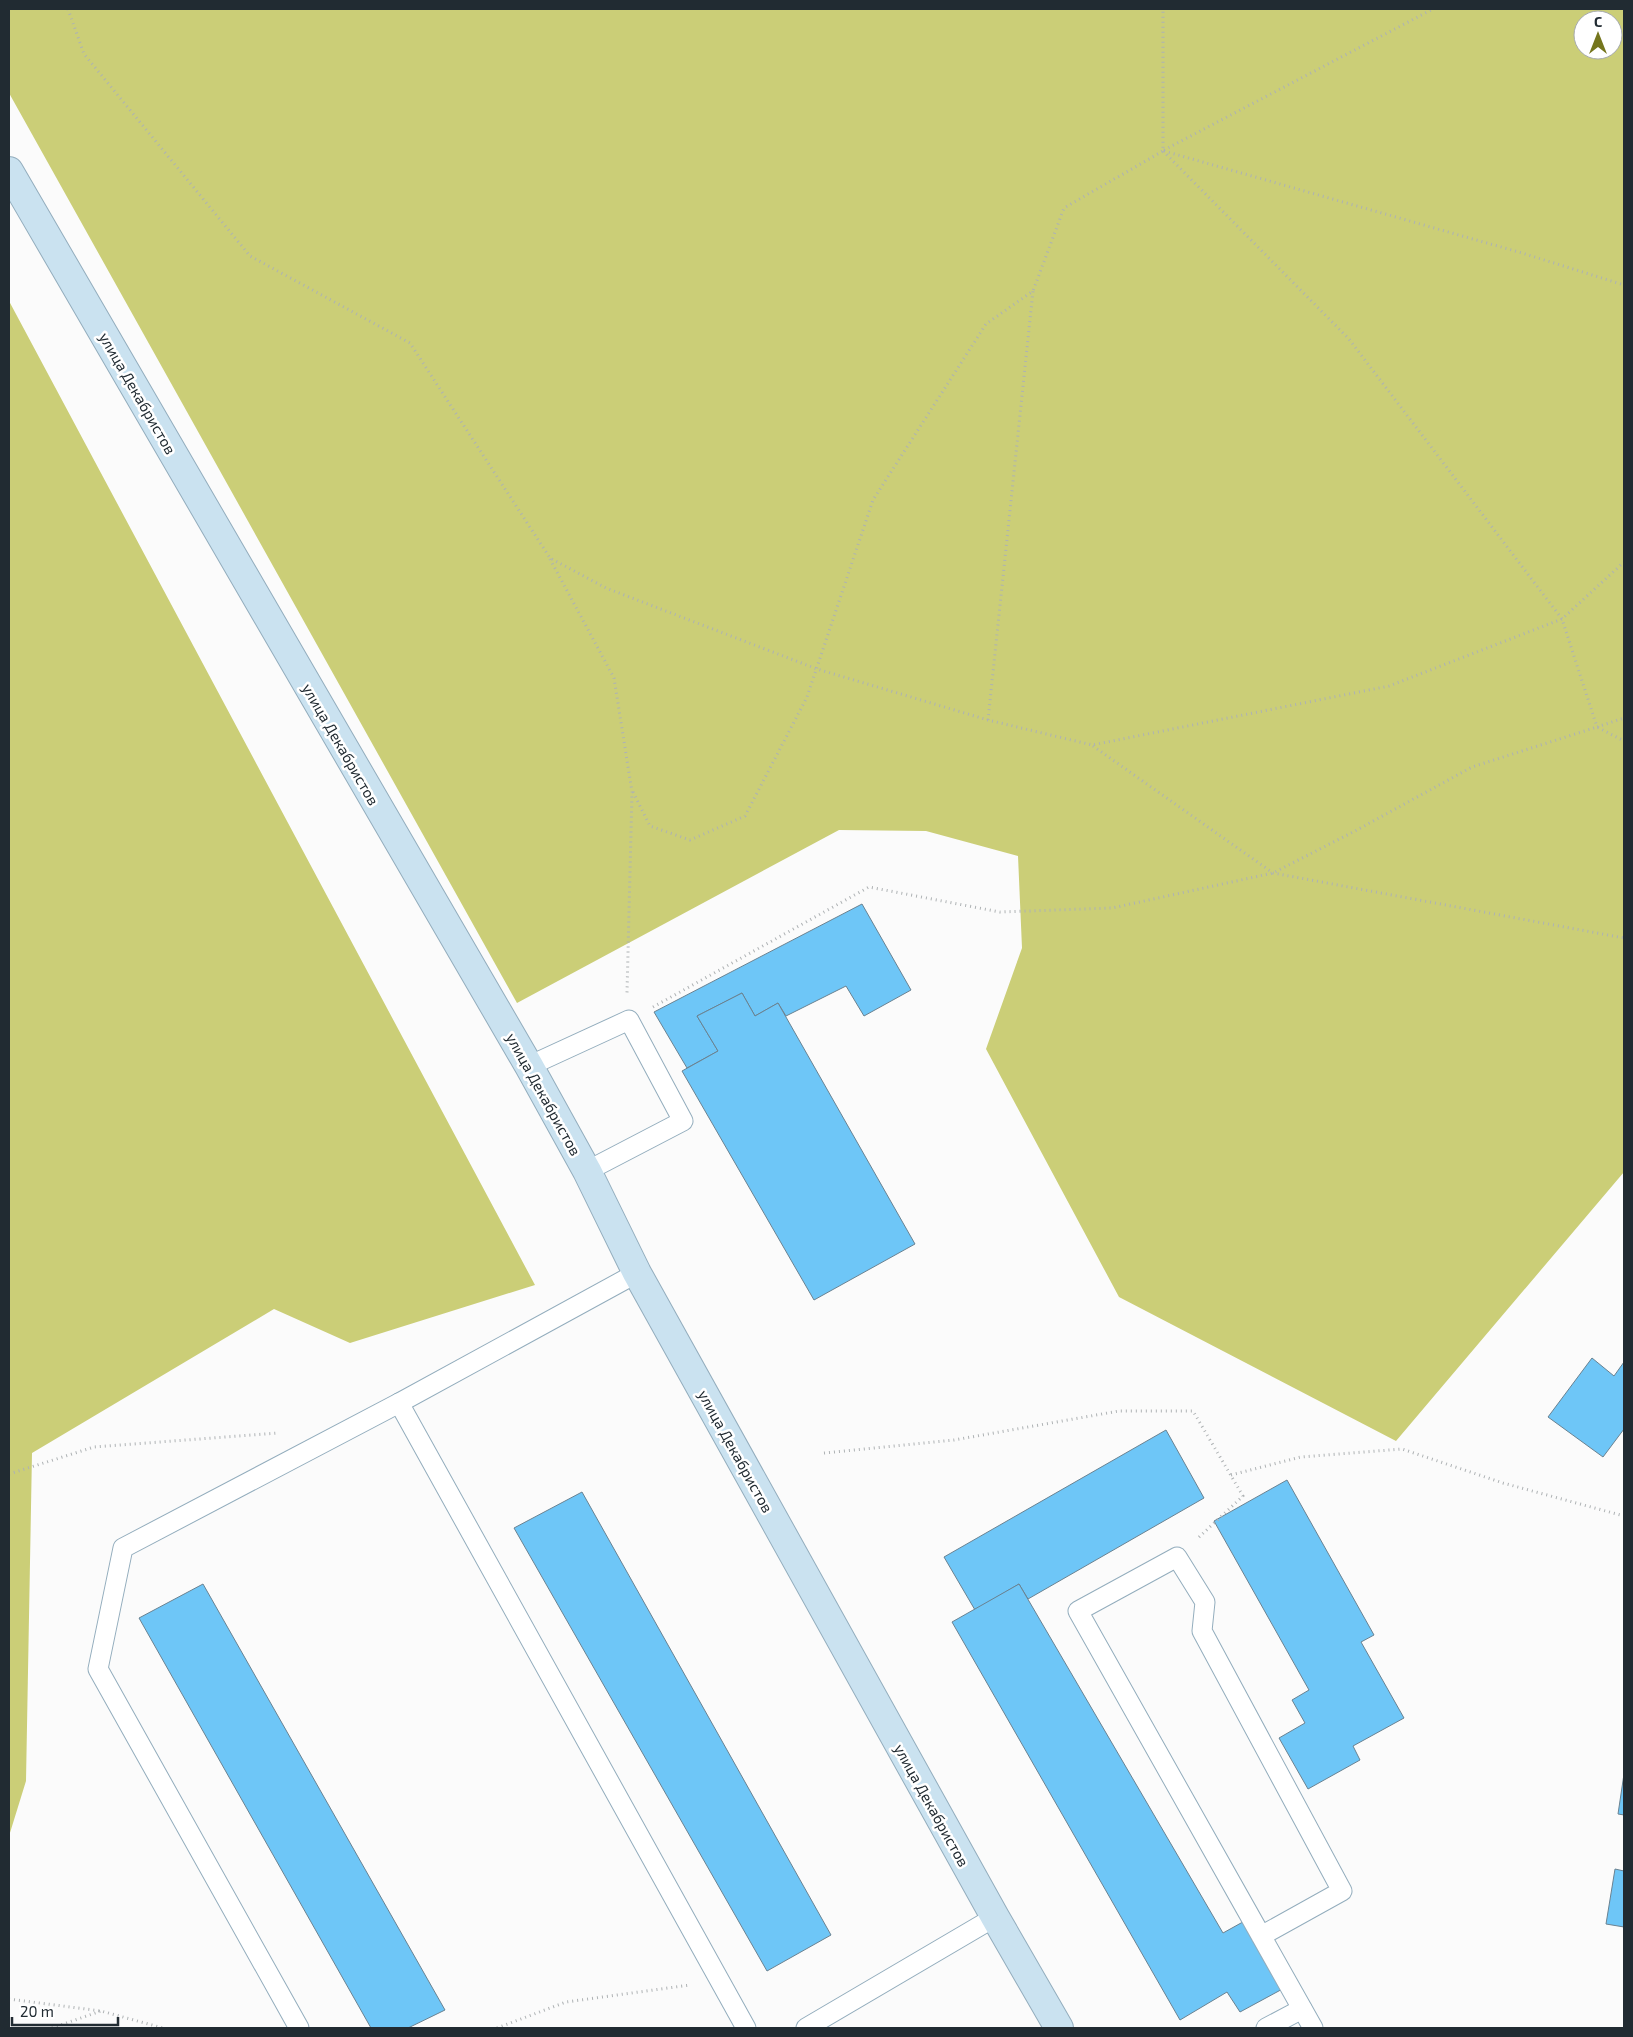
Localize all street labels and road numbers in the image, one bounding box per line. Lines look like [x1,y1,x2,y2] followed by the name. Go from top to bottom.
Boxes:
[95,329,180,458] street label: улица Декабристов
[298,680,383,809] street label: улица Декабристов
[502,1029,585,1159] street label: улица Декабристов
[694,1386,777,1516] street label: улица Декабристов
[890,1740,973,1870] street label: улица Декабристов

